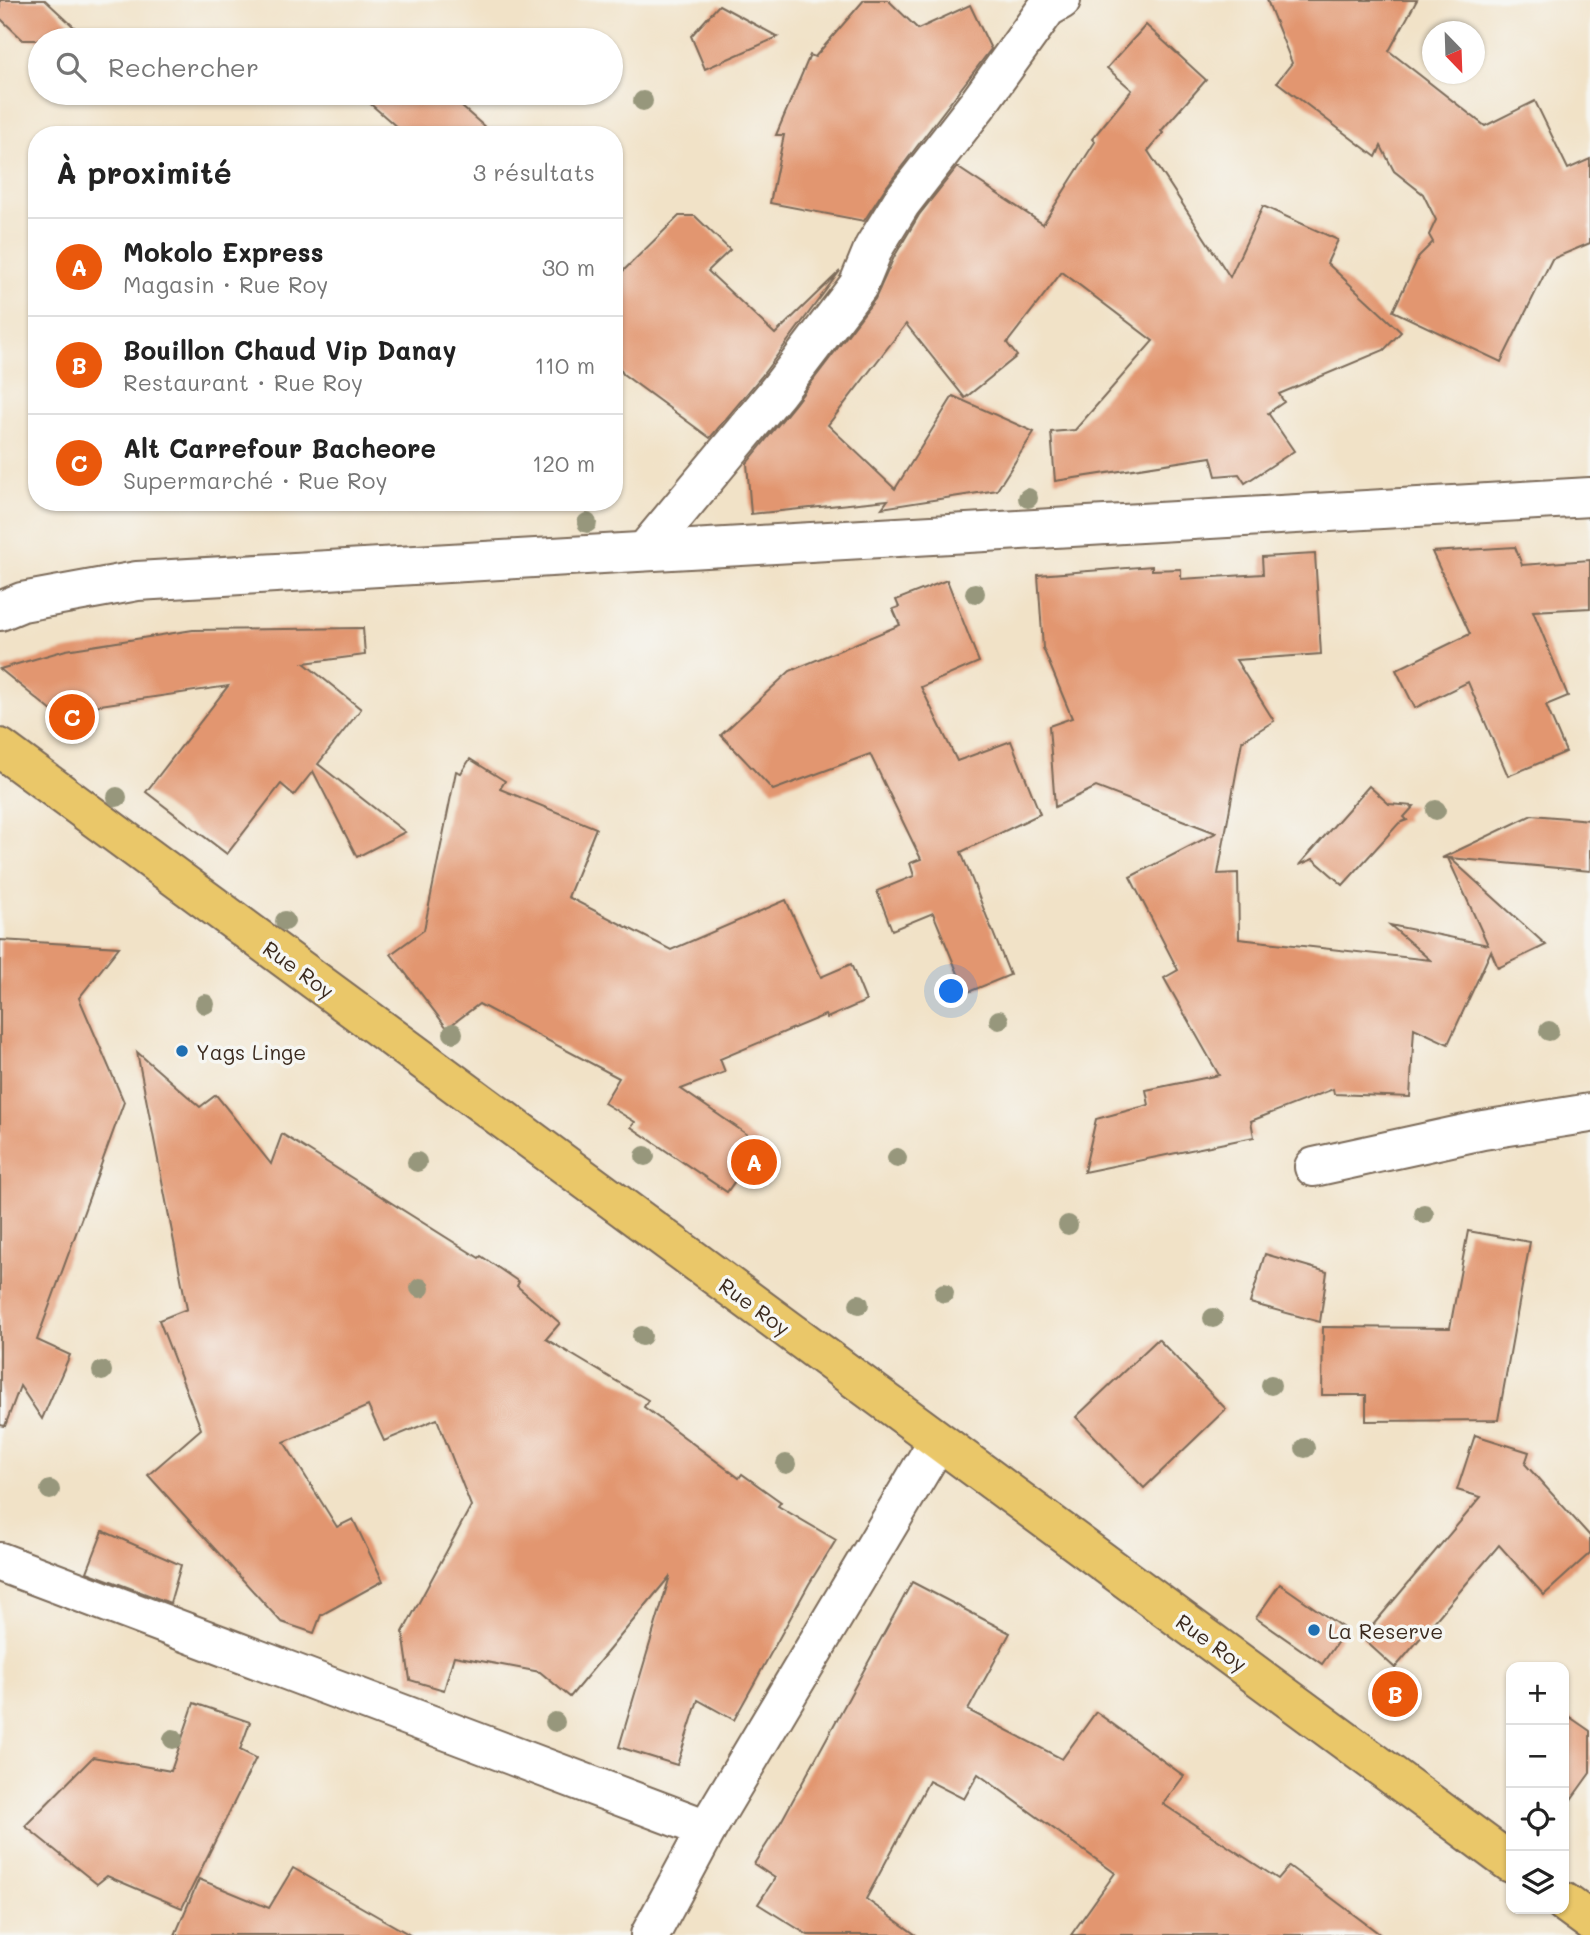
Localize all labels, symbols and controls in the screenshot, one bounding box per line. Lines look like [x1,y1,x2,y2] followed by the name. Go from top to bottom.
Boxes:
[1422,21,1485,84] north arrow
[28,28,623,105] search box
[52,48,90,86] icon: search
[108,50,259,84] text: Rechercher
[56,152,232,192] text: À proximité
[473,157,595,187] text: 3 résultats
[123,235,324,269] text: Mokolo Express
[71,252,87,282] text: A
[542,252,595,282] text: 30 m
[123,269,328,299] text: Magasin · Rue Roy
[123,333,457,367] text: Bouillon Chaud Vip Danay
[71,350,87,380] text: B
[535,350,595,380] text: 110 m
[123,367,363,397] text: Restaurant · Rue Roy
[123,431,436,465] text: Alt Carrefour Bacheore
[70,448,88,478] text: C
[532,448,595,478] text: 120 m
[123,465,388,495] text: Supermarché · Rue Roy
[49,691,95,743] pin: C
[258,934,340,1004] street label: Rue Roy
[934,974,968,1008] your location
[196,1038,306,1065] place label: Yags Linge
[174,1043,190,1059] marker: Yags Linge
[731,1136,777,1188] pin: A
[714,1271,796,1341] street label: Rue Roy
[1171,1607,1253,1677] street label: Rue Roy
[1328,1617,1443,1644] place label: La Reserve
[1306,1622,1322,1638] marker: La Reserve
[1506,1662,1569,1914] map controls
[1506,1662,1569,1725] button: +
[1372,1668,1418,1720] pin: B
[1506,1725,1569,1788] button: −
[1506,1788,1569,1851] button: locate
[1506,1851,1569,1914] button: layers

